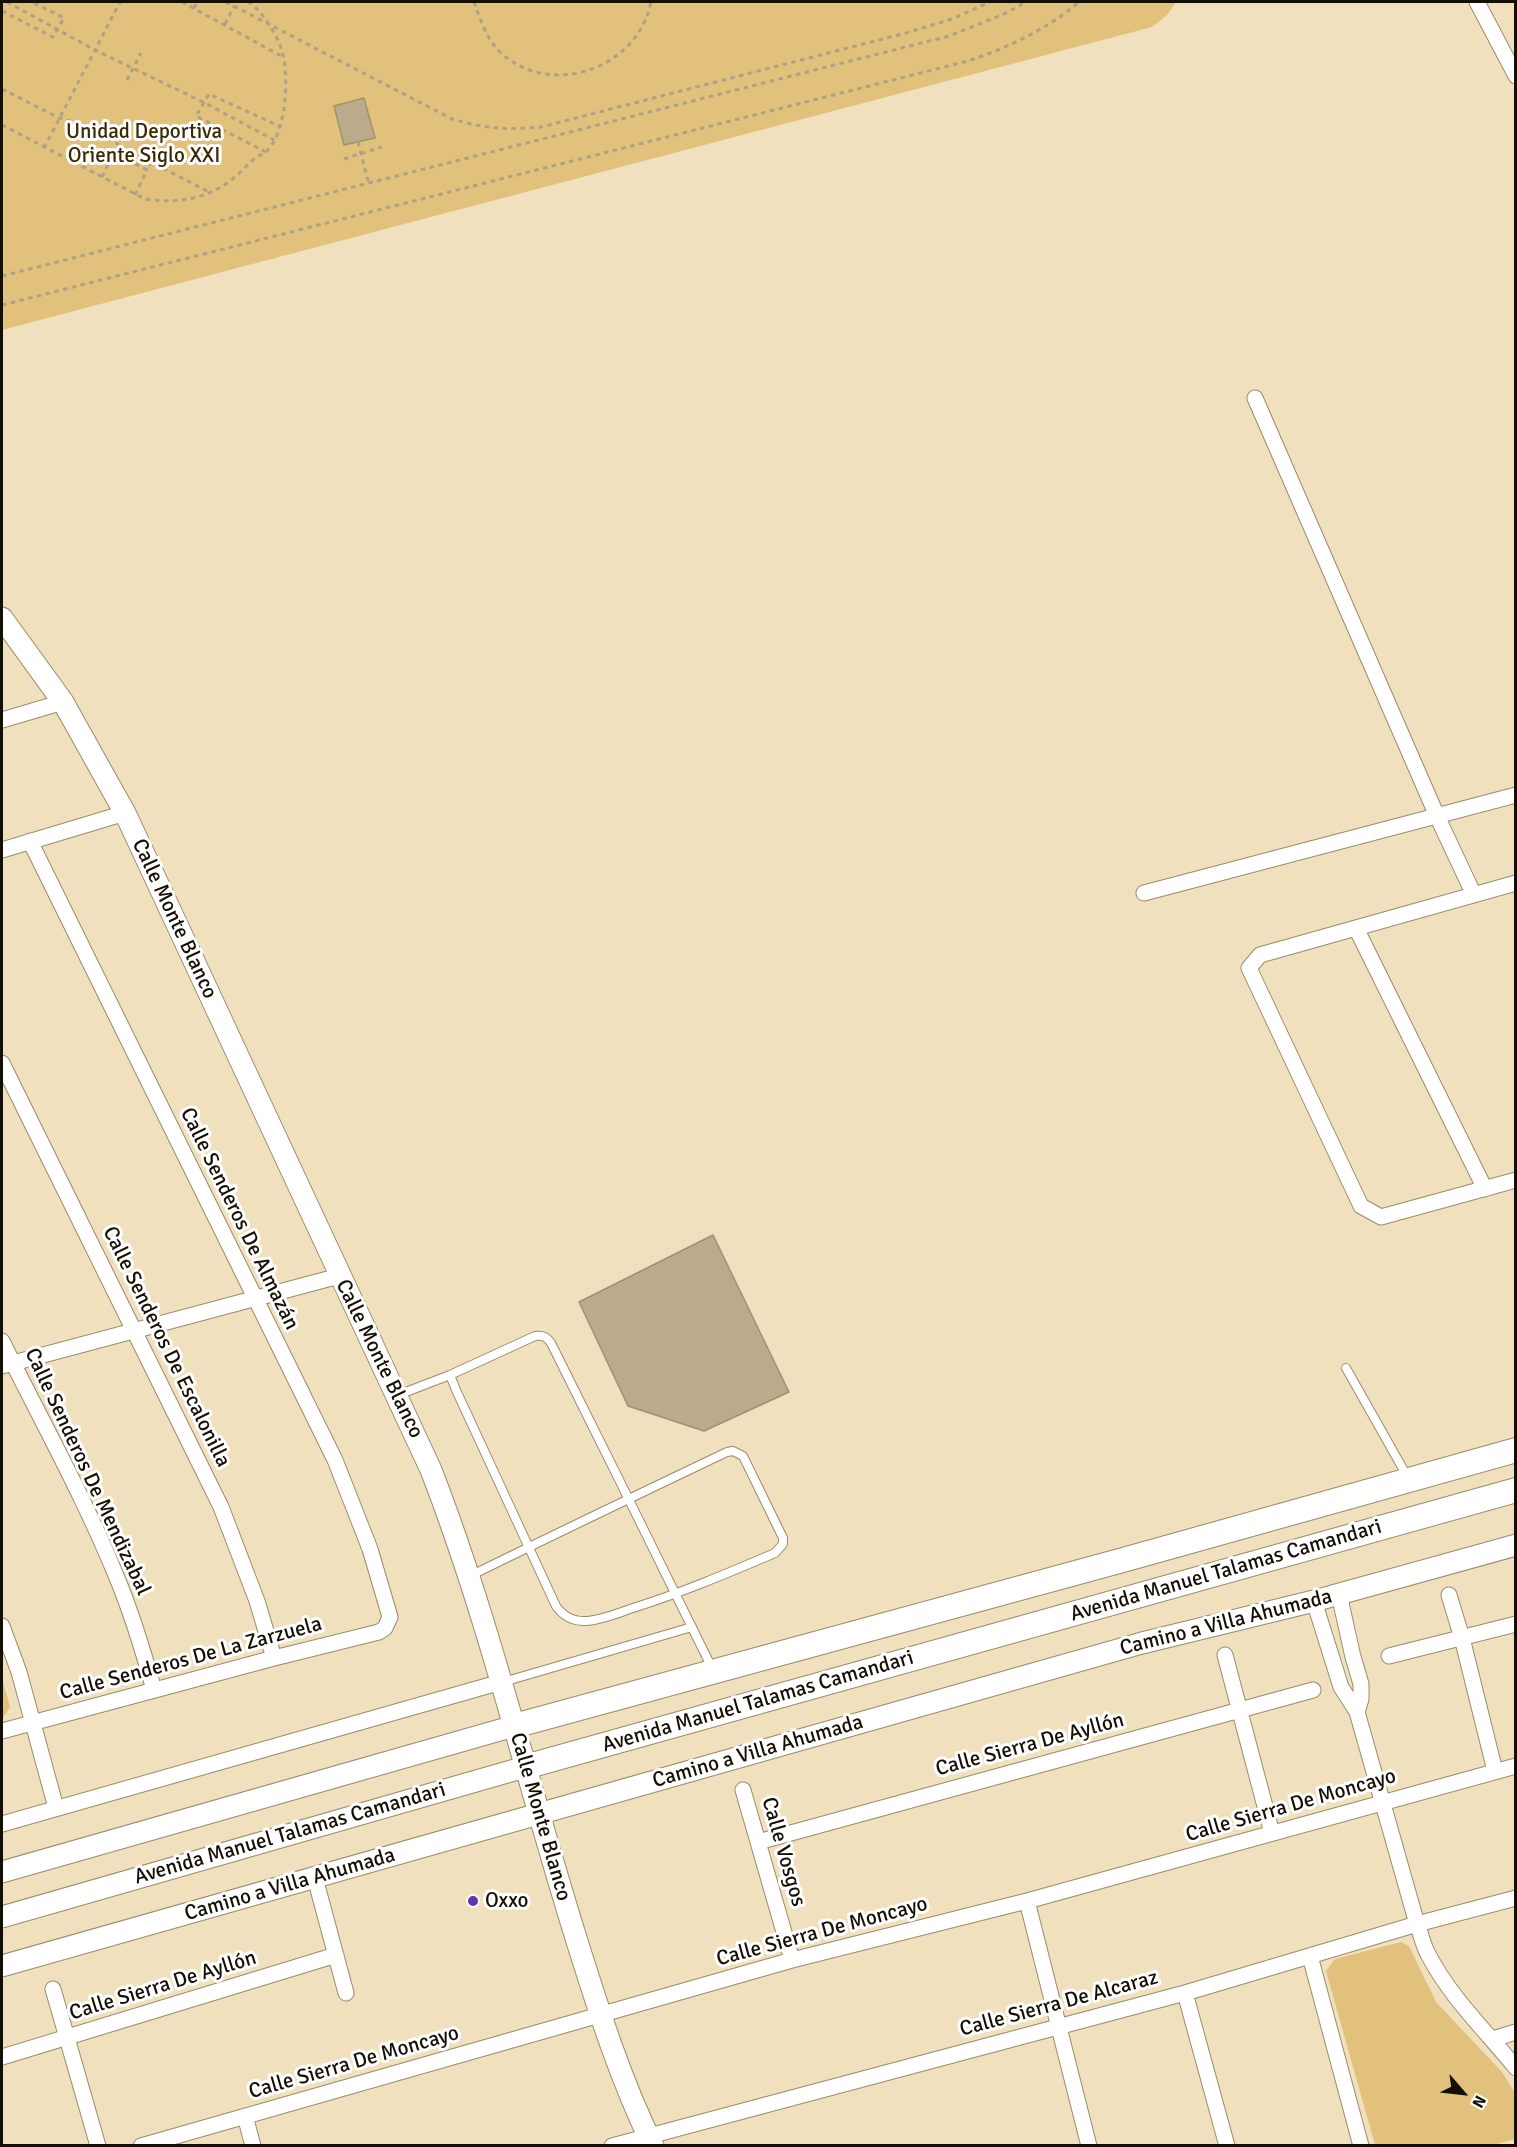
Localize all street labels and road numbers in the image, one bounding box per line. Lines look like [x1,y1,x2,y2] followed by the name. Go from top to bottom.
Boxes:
[126,835,222,1003] street label: Calle Monte Blanco
[174,1104,304,1334] street label: Calle Senderos De Almazán
[97,1223,235,1471] street label: Calle Senderos De Escalonilla
[330,1275,428,1443] street label: Calle Monte Blanco
[19,1344,155,1600] street label: Calle Senderos De Mendizabal
[1067,1514,1385,1628] street label: Avenida Manuel Talamas Camandari
[1117,1584,1335,1662] street label: Camino a Villa Ahumada
[57,1612,325,1706] street label: Calle Senderos De La Zarzuela
[599,1645,917,1759] street label: Avenida Manuel Talamas Camandari
[933,1708,1127,1782] street label: Calle Sierra De Ayllón
[650,1710,866,1794] street label: Camino a Villa Ahumada
[504,1730,576,1904] street label: Calle Monte Blanco
[1183,1764,1399,1848] street label: Calle Sierra De Moncayo
[131,1777,449,1891] street label: Avenida Manuel Talamas Camandari
[755,1794,811,1910] street label: Calle Vosgos
[182,1843,398,1927] street label: Camino a Villa Ahumada
[714,1892,930,1972] street label: Calle Sierra De Moncayo
[67,1946,259,2026] street label: Calle Sierra De Ayllón
[957,1965,1161,2043] street label: Calle Sierra De Alcaraz
[246,2021,462,2105] street label: Calle Sierra De Moncayo

